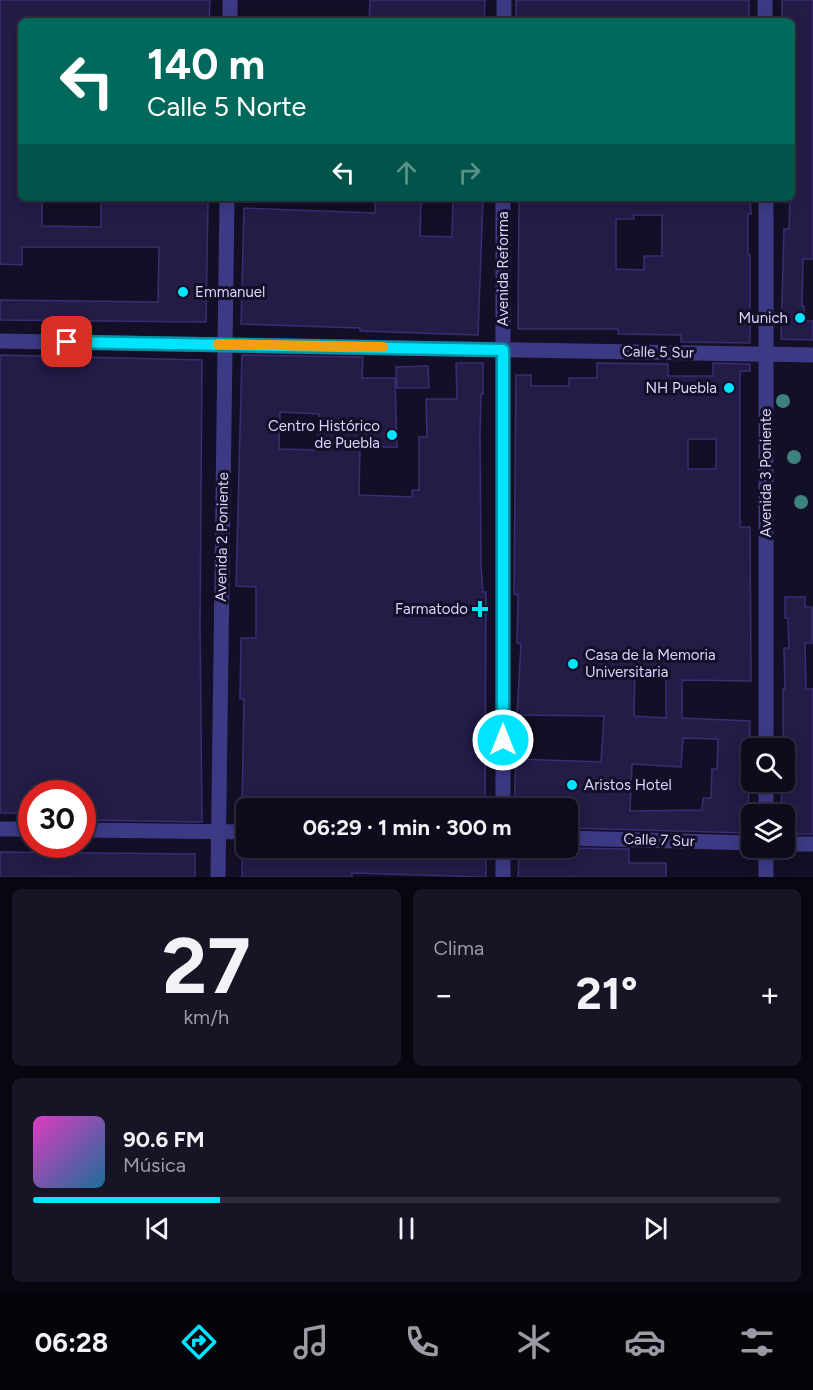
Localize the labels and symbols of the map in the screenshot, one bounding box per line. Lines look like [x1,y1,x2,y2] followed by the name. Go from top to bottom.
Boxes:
[494,211,512,327] street label: Avenida Reforma
[195,283,265,301] place label: Emmanuel
[176,285,190,299] marker: Emmanuel
[739,309,788,327] place label: Munich
[793,311,807,325] marker: Munich
[41,316,92,367] pin
[622,342,694,362] street label: Calle 5 Sur
[645,379,717,397] place label: NH Puebla
[722,381,736,395] marker: NH Puebla
[757,408,775,538] street label: Avenida 3 Poniente
[268,417,380,452] place label: Centro Histórico de Puebla
[385,428,399,442] marker: Centro Histórico de Puebla
[212,472,232,602] street label: Avenida 2 Poniente
[395,600,468,618] place label: Farmatodo
[473,602,487,616] marker: Farmatodo
[585,646,716,681] place label: Casa de la Memoria Universitaria
[566,657,580,671] marker: Casa de la Memoria Universitaria
[471,708,535,772] position arrow
[584,776,672,794] place label: Aristos Hotel
[565,778,579,792] marker: Aristos Hotel
[18,780,96,858] speed limit sign: 30
[623,830,695,850] street label: Calle 7 Sur

